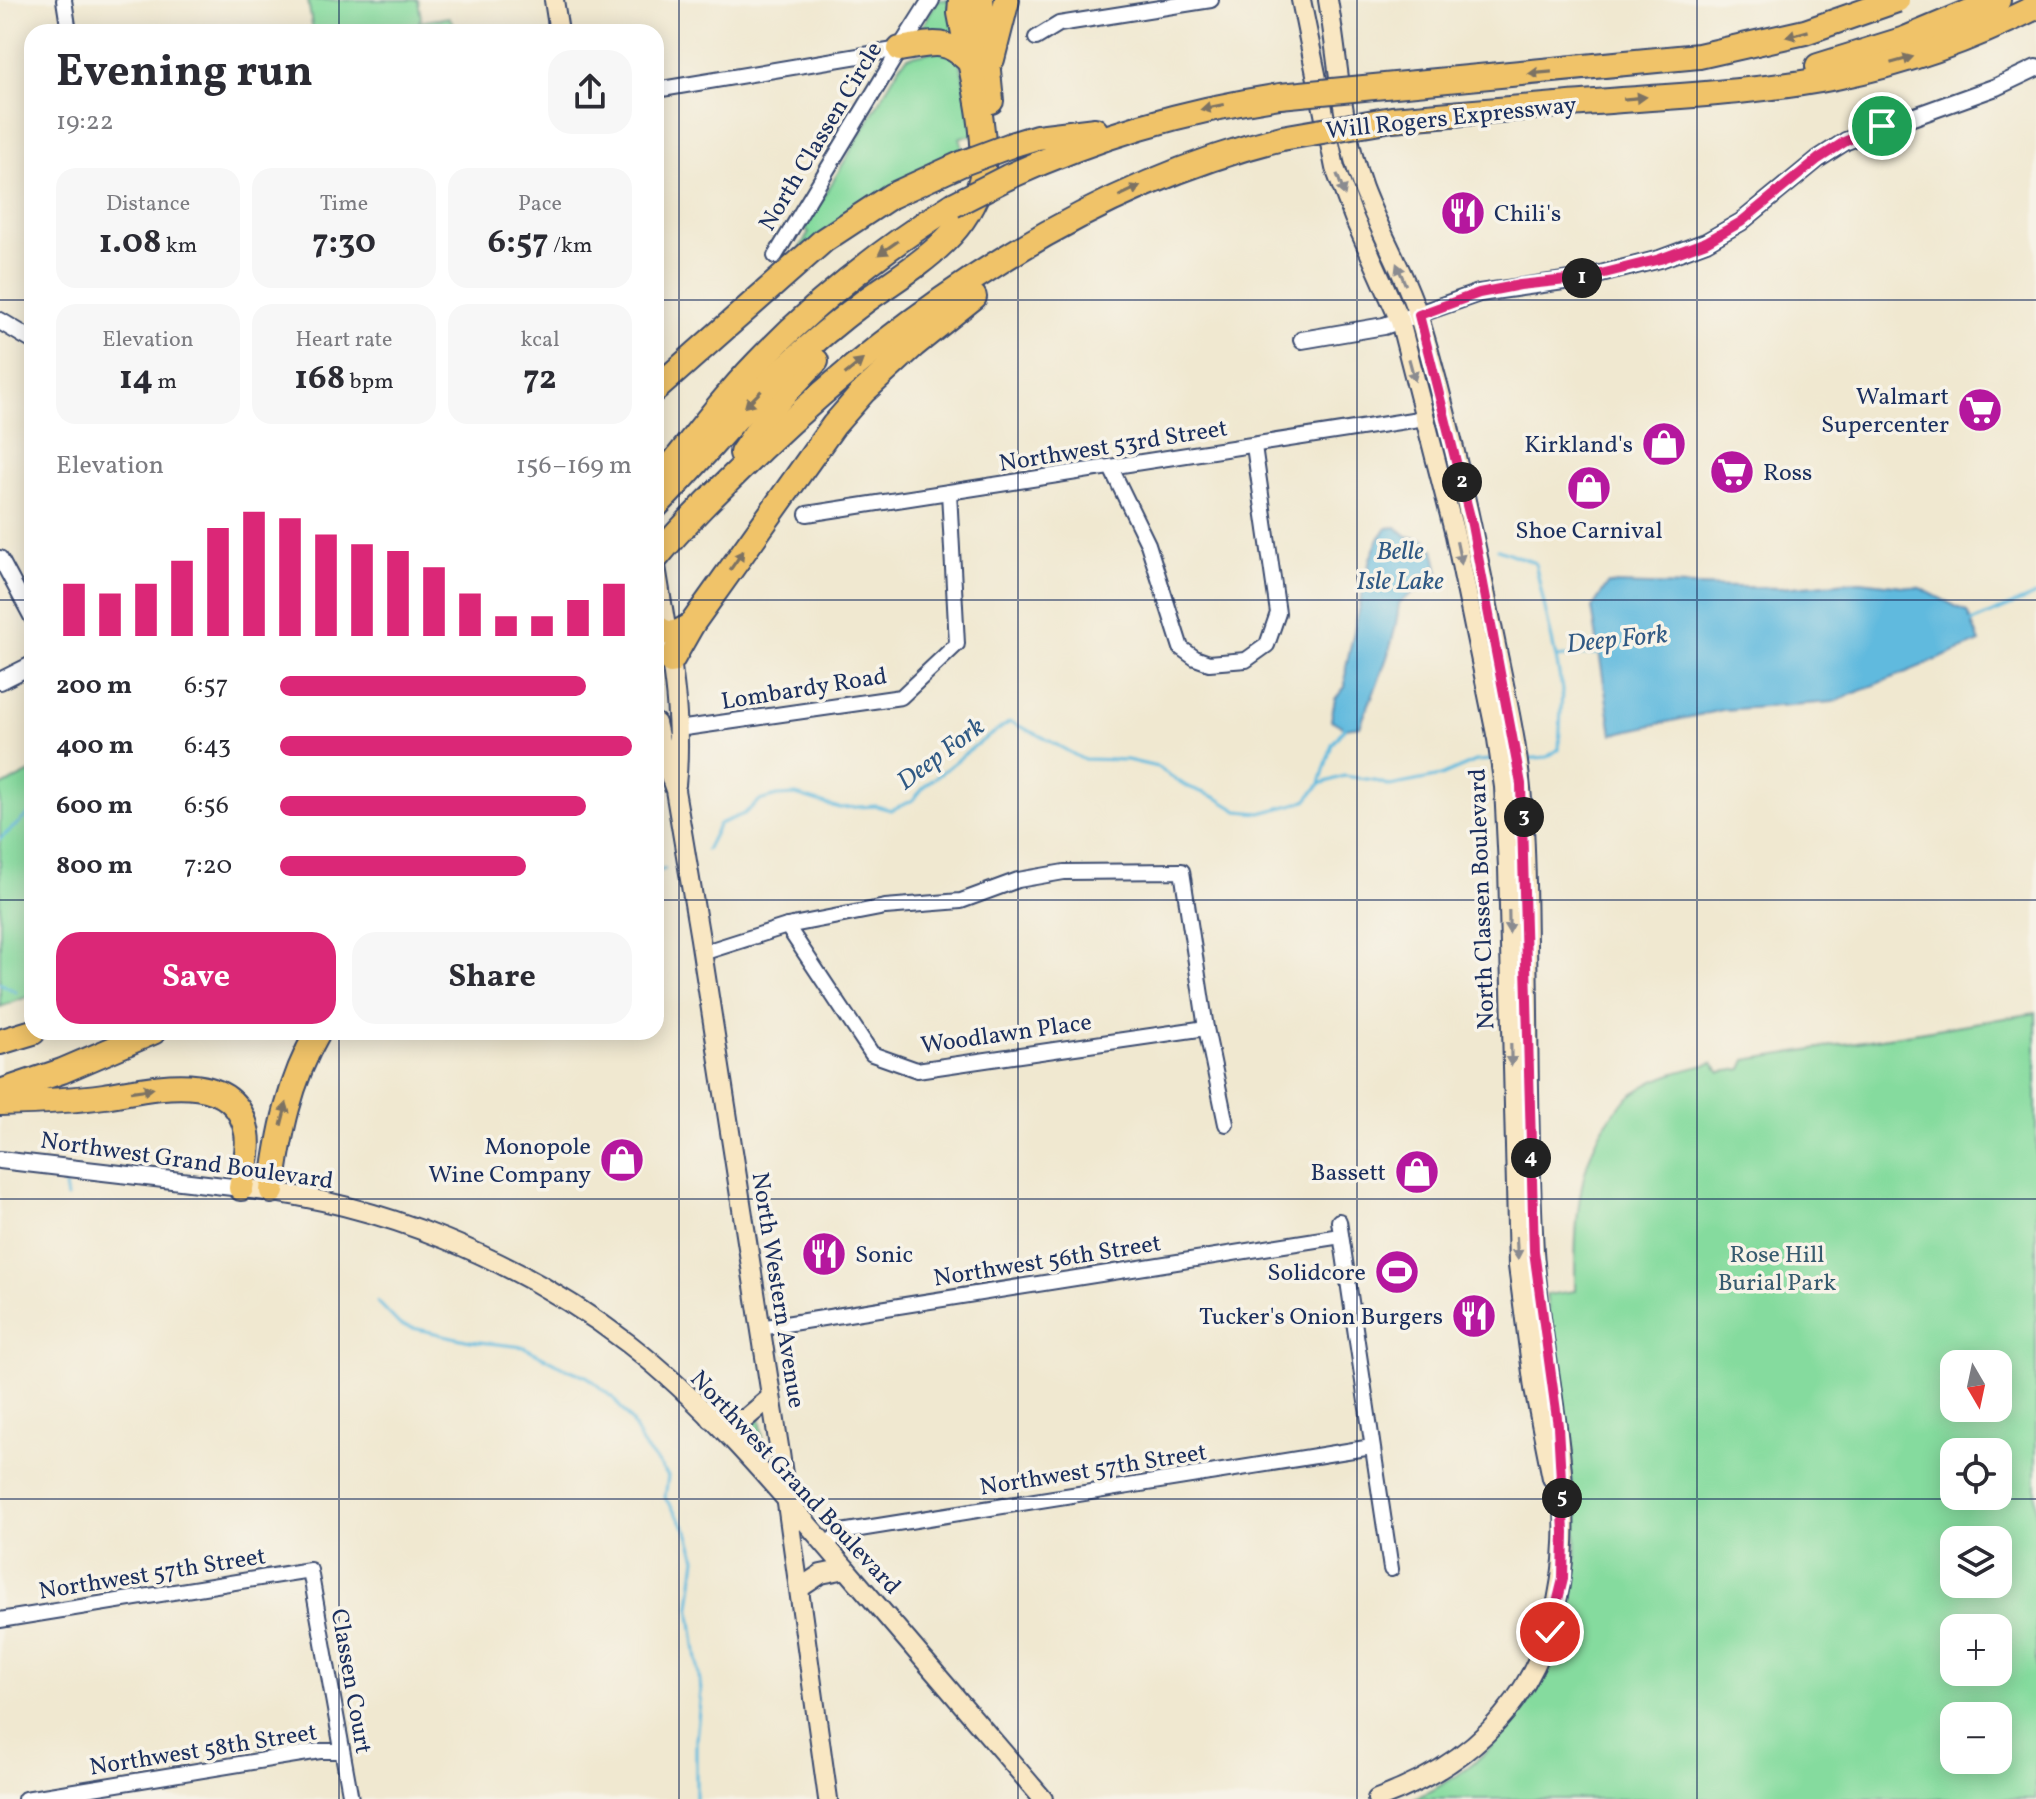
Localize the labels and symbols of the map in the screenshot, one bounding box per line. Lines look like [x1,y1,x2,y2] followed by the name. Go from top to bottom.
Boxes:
[1784,29,1809,41] one-way arrow
[752,36,892,238] street label: North Classen Circle
[1891,53,1915,66] one-way arrow
[1527,66,1552,79] one-way arrow
[1324,89,1578,149] street label: Will Rogers Expressway
[1623,91,1648,104] one-way arrow
[1848,92,1916,160] pin
[1199,102,1224,114] one-way arrow
[1335,174,1347,198] one-way arrow
[1118,185,1142,198] one-way arrow
[1439,189,1487,237] restaurant icon: Chili's
[1494,198,1561,232] place label: Chili's
[877,240,898,255] one-way arrow
[1562,258,1602,298] pin: 1
[1395,262,1408,286] one-way arrow
[1407,357,1419,382] one-way arrow
[844,359,864,376] one-way arrow
[1821,381,1949,443] place label: Walmart Supercenter
[1956,386,2004,434] supermarket icon: Walmart Supercenter
[744,389,763,408] one-way arrow
[997,412,1230,482] street label: Northwest 53rd Street
[1640,420,1688,468] shop icon: Kirkland's
[1524,429,1633,463] place label: Kirkland's
[1708,448,1756,496] supermarket icon: Ross
[1763,457,1812,491] place label: Ross
[1442,462,1482,502] pin: 2
[1565,464,1613,512] shop icon: Shoe Carnival
[1515,515,1663,549] place label: Shoe Carnival
[1356,534,1444,600] water label: Belle Isle Lake
[1453,541,1466,566] one-way arrow
[729,550,744,571] one-way arrow
[1565,617,1670,663] water label: Deep Fork
[719,660,890,720] street label: Lombardy Road
[890,710,993,800] water label: Deep Fork
[1461,768,1505,1030] street label: North Classen Boulevard
[1504,797,1544,837] pin: 3
[1503,910,1515,935] one-way arrow
[918,1006,1094,1064] street label: Woodlawn Place
[1505,1043,1518,1068] one-way arrow
[130,1083,155,1096] one-way arrow
[279,1101,291,1126] one-way arrow
[38,1125,335,1199] street label: Northwest Grand Boulevard
[428,1131,591,1193] place label: Monopole Wine Company
[598,1136,646,1184] shop icon: Monopole Wine Company
[1511,1138,1551,1178] pin: 4
[1393,1148,1441,1196] shop icon: Bassett
[1311,1157,1386,1191] place label: Bassett
[742,1170,812,1411] street label: North Western Avenue
[931,1227,1163,1297] street label: Northwest 56th Street
[800,1230,848,1278] restaurant icon: Sonic
[1511,1236,1524,1261] one-way arrow
[855,1239,913,1273] place label: Sonic
[1718,1239,1836,1301] park label: Rose Hill Burial Park
[1373,1248,1421,1296] sports icon: Solidcore
[1267,1257,1366,1291] place label: Solidcore
[1450,1292,1498,1340] restaurant icon: Tucker's Onion Burgers
[1199,1301,1443,1335] place label: Tucker's Onion Burgers
[1940,1350,2012,1422] north arrow
[681,1364,908,1603] street label: Northwest Grand Boulevard
[977,1436,1209,1506] street label: Northwest 57th Street
[1542,1478,1582,1518] pin: 5
[36,1540,268,1610] street label: Northwest 57th Street
[1516,1598,1584,1666] pin
[321,1606,379,1756] street label: Classen Court
[87,1716,319,1786] street label: Northwest 58th Street

